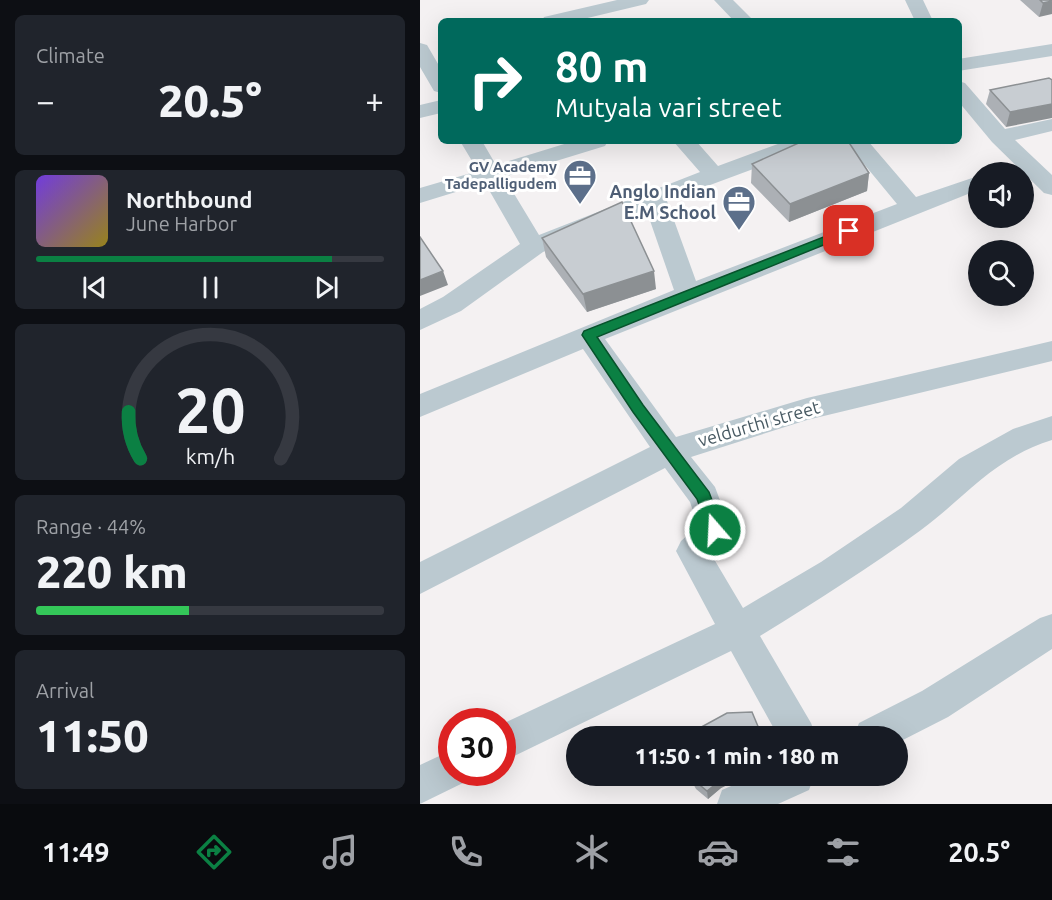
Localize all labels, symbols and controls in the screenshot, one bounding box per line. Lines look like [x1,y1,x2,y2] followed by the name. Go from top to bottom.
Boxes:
[456,42,534,120] icon: right
[555,43,649,90] text: 80 m
[36,44,105,67] text: Climate
[158,75,262,126] text: 20.5°
[36,82,55,119] text: −
[365,82,384,119] text: +
[555,92,782,122] text: Mutyala vari street
[445,158,557,192] place label: GV Academy Tadepalligudem
[562,158,598,205] office icon: GV Academy Tadepalligudem
[968,162,1034,306] map controls
[968,162,1034,228] button: sound
[610,181,717,222] place label: Anglo Indian E.M School
[721,184,757,231] office icon: Anglo Indian E.M School
[126,187,252,212] text: Northbound
[823,205,874,256] pin
[126,212,237,235] text: June Harbor
[832,214,865,247] icon: arrive
[968,240,1034,306] button: search
[78,271,111,304] icon: previous
[194,271,227,304] icon: pause
[310,271,343,304] icon: next
[175,375,245,445] text: 20
[696,396,822,450] street label: veldurthi street
[185,444,235,468] text: km/h
[683,498,747,562] position arrow
[36,515,146,538] text: Range · 44%
[36,546,188,597] text: 220 km
[36,679,94,702] text: Arrival
[438,708,516,786] speed limit sign: 30
[36,710,149,761] text: 11:50
[635,743,839,768] text: 11:50 · 1 min · 180 m
[193,831,235,873] icon: directions
[319,831,361,873] icon: music
[445,831,487,873] icon: phone
[571,831,613,873] icon: climate
[697,831,739,873] icon: car
[822,831,864,873] icon: filters
[42,837,109,867] text: 11:49
[948,837,1010,867] text: 20.5°

